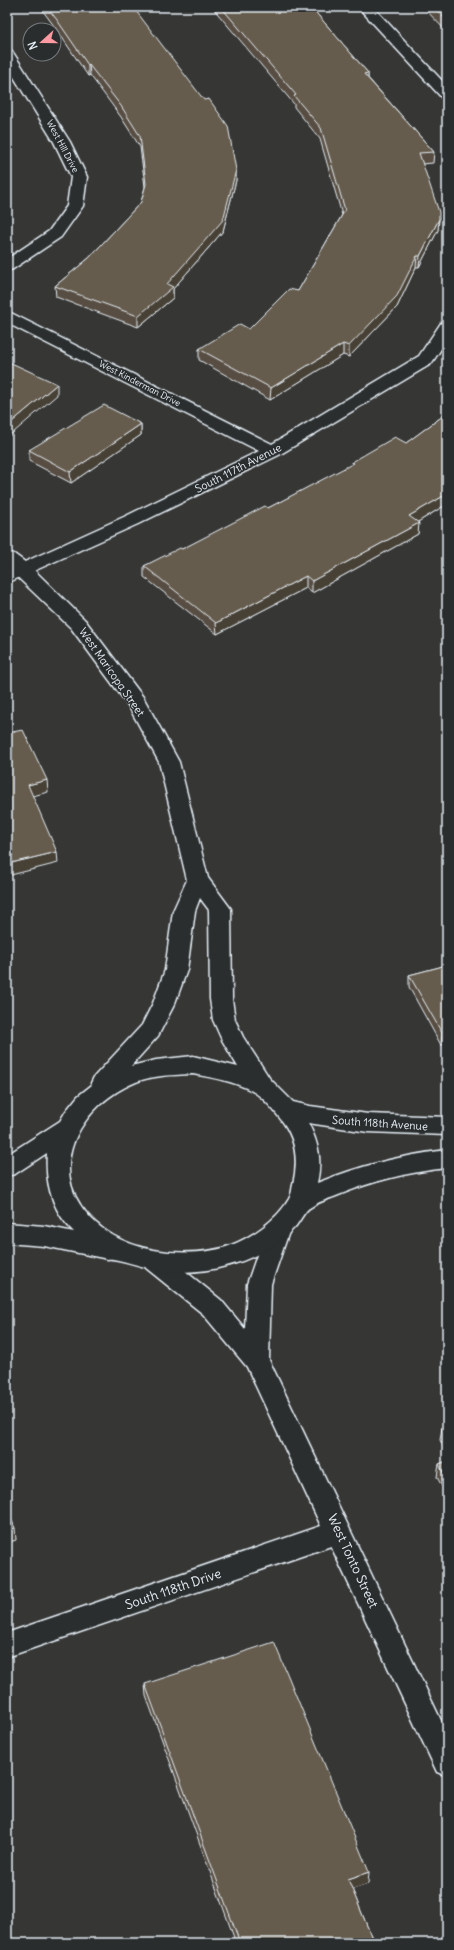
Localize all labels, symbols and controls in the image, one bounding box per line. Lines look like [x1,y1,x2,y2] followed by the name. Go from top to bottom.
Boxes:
[22,22,62,62] north arrow
[25,40,41,52] text: N
[45,118,82,174] street label: West Hill Drive
[97,358,183,408] street label: West Kinderman Drive
[192,440,284,496] street label: South 117th Avenue
[76,625,148,719] street label: West Maricopa Street
[332,1113,428,1133] street label: South 118th Avenue
[324,1511,382,1611] street label: West Tonto Street
[123,1565,223,1613] street label: South 118th Drive

